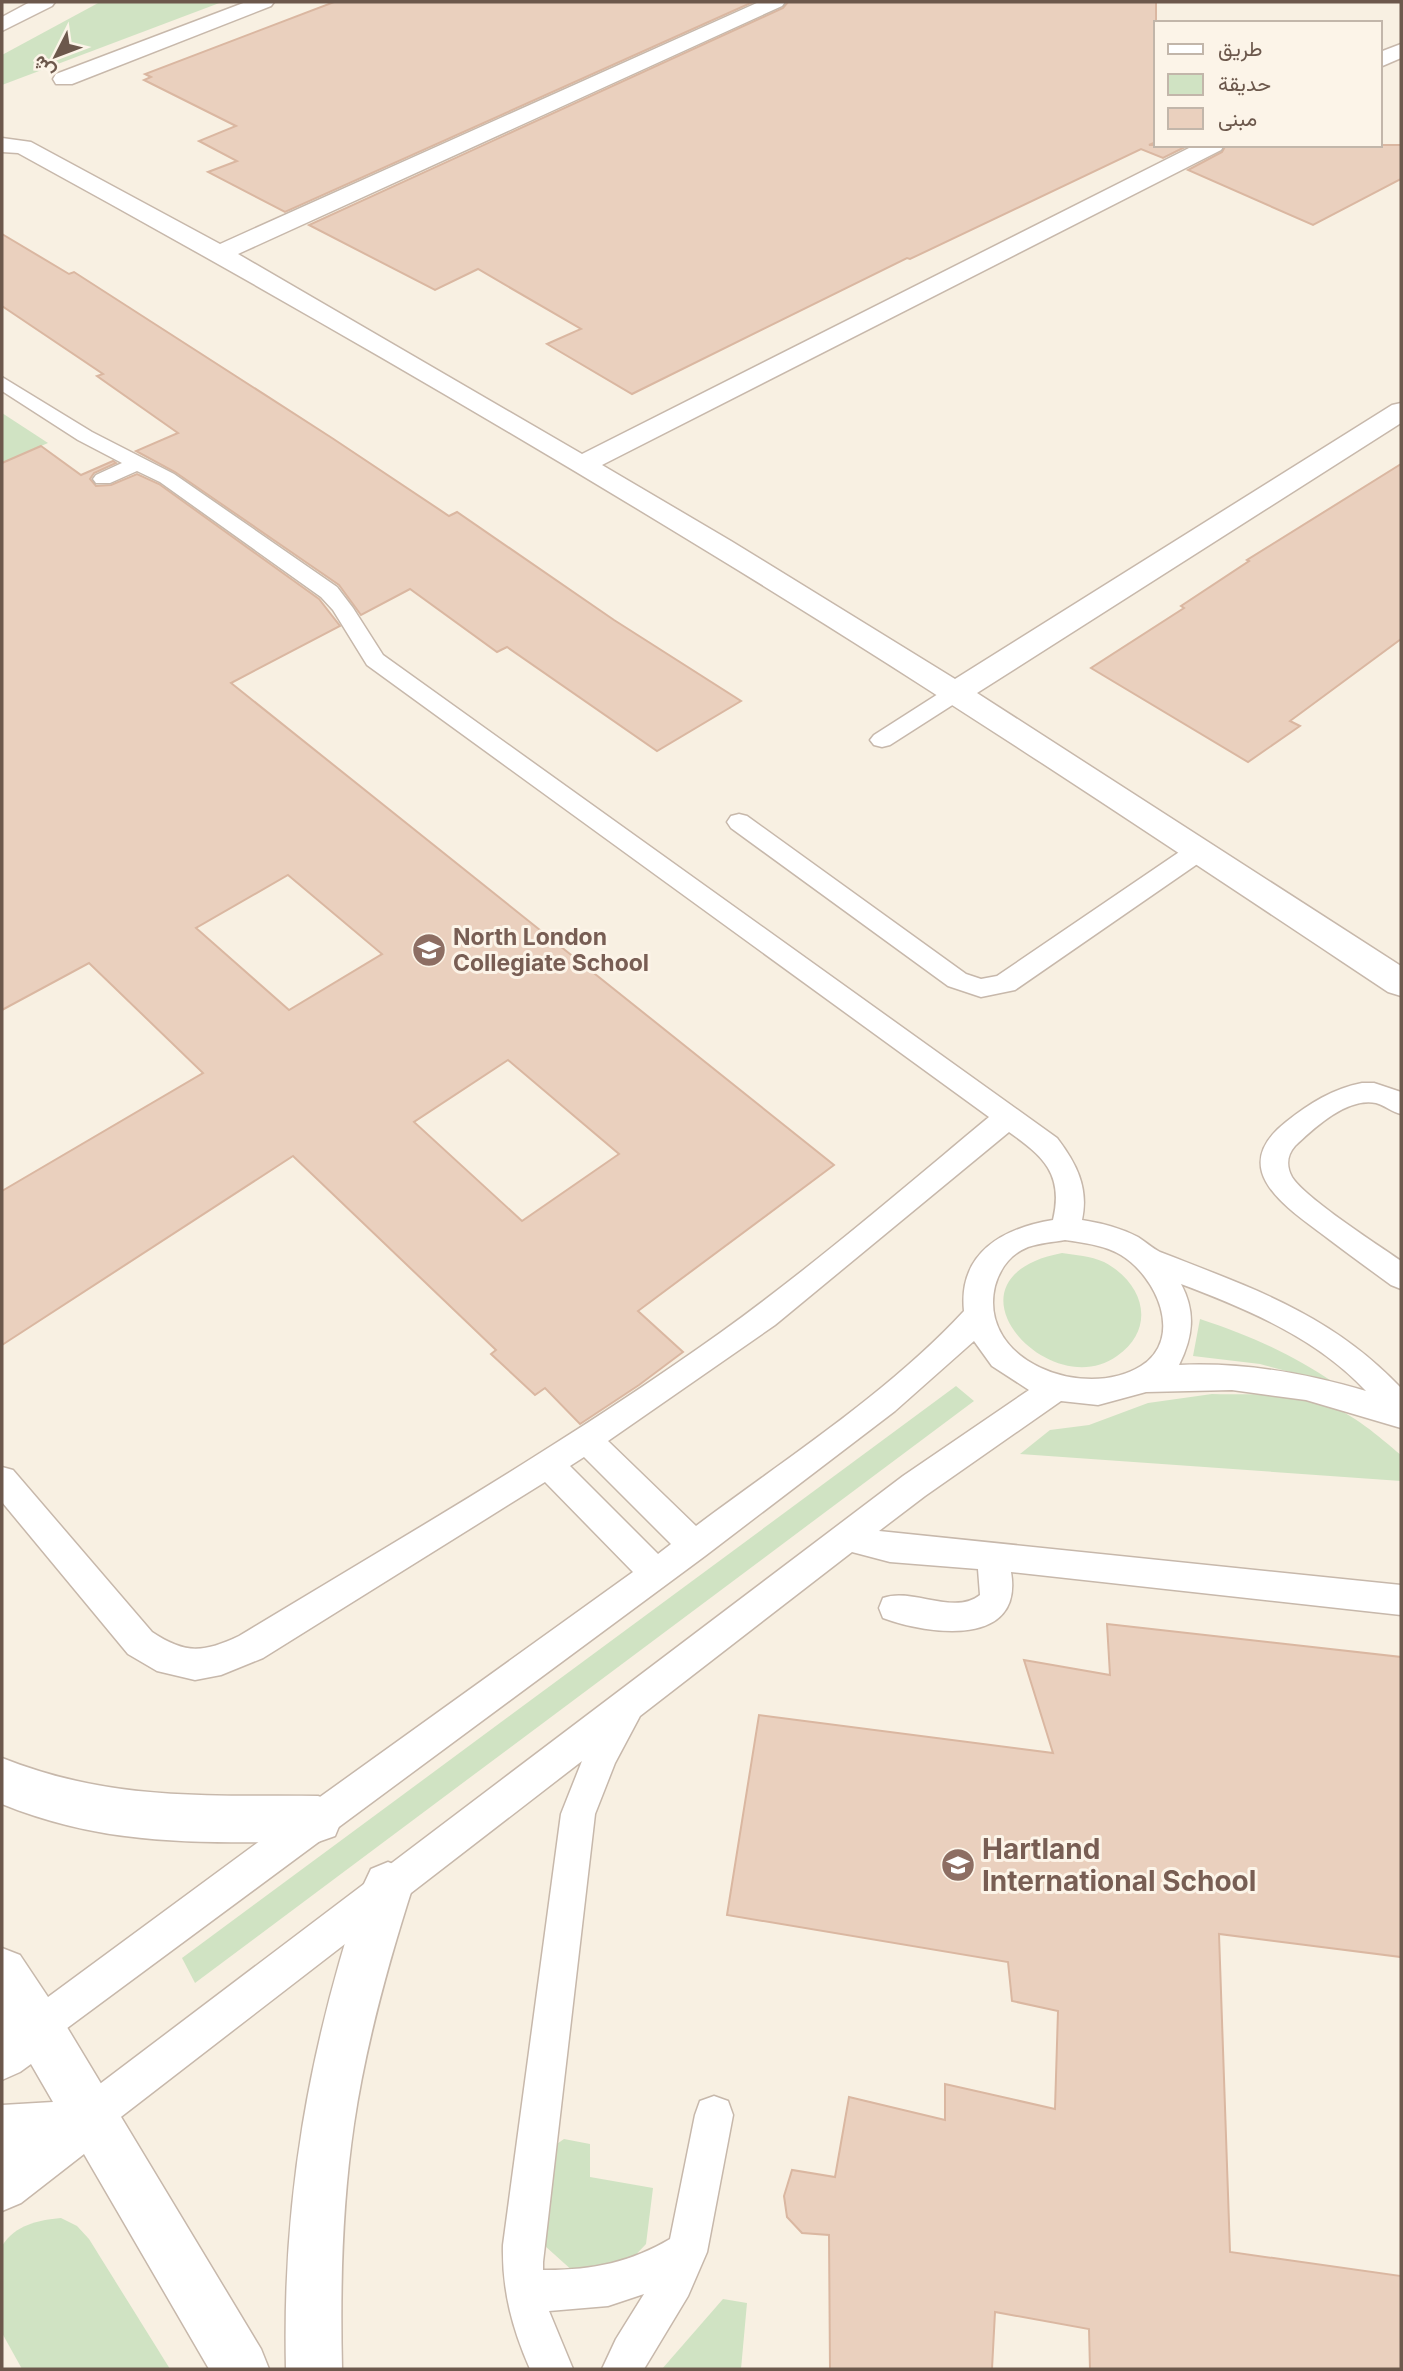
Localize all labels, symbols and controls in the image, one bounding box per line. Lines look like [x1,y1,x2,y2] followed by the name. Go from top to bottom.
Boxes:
[21,21,91,91] north arrow
[1154,21,1382,147] legend
[1218,36,1263,62] text: طريق
[27,51,60,83] text: ش
[1218,71,1271,96] text: حديقة
[1218,106,1257,131] text: مبنى
[453,923,649,977] place label: North London Collegiate School
[410,931,448,969] school or university icon: North London Collegiate School
[982,1832,1256,1898] place label: Hartland International School
[939,1846,977,1884] school or university icon: Hartland International School

